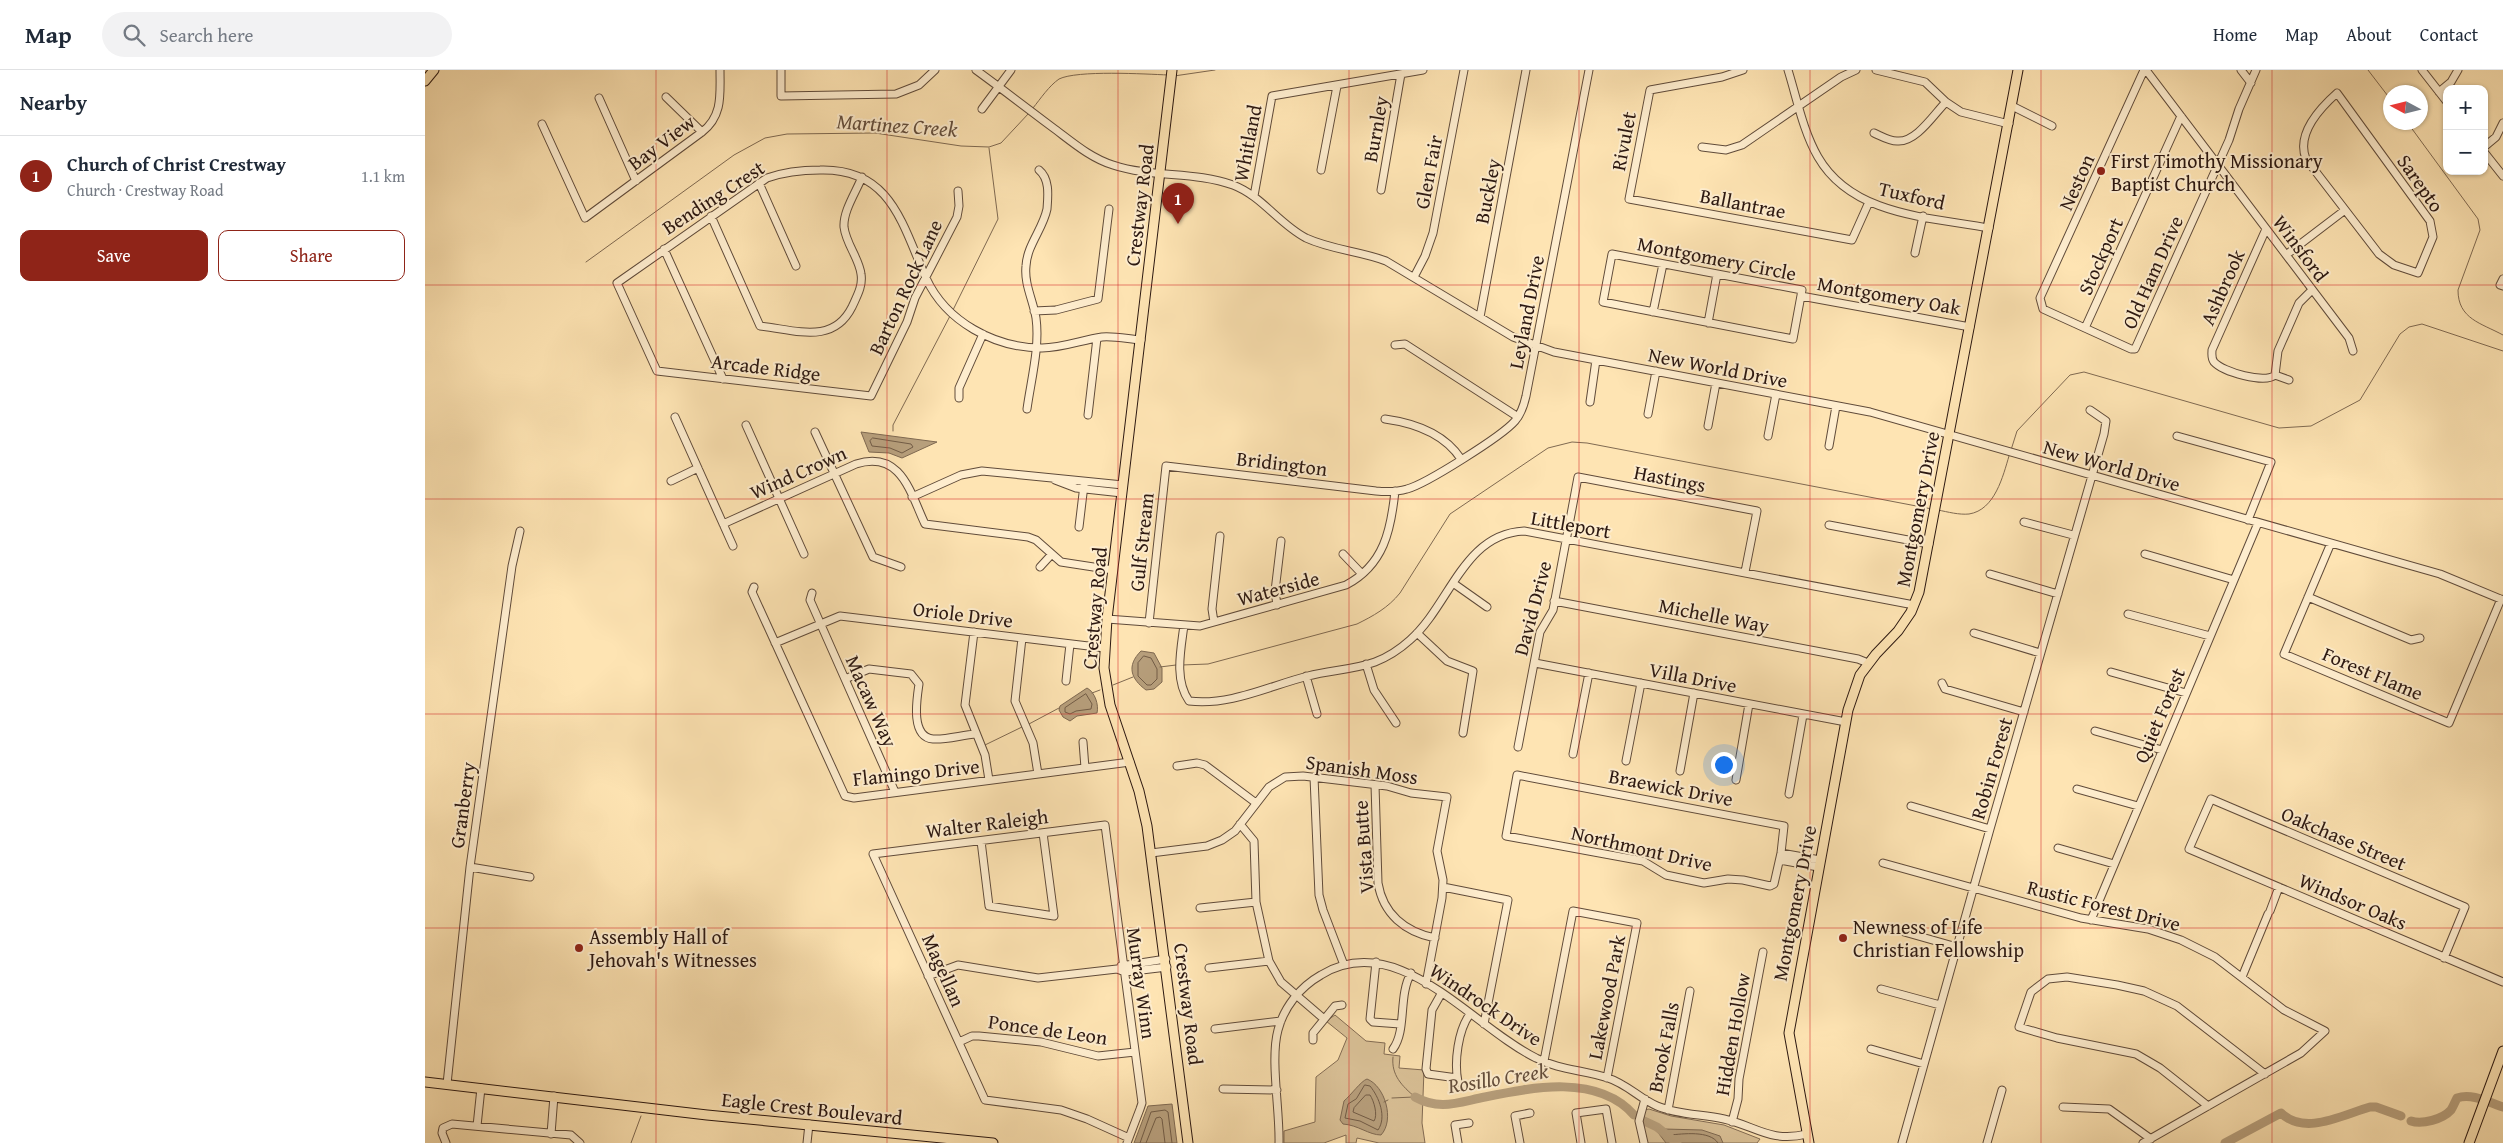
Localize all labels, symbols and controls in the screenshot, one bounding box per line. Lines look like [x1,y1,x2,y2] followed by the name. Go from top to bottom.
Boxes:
[102,12,452,57] search box
[25,17,72,52] text: Map
[120,21,148,49] icon: search
[160,21,253,49] text: Search here
[2213,21,2257,48] text: Home
[2285,21,2318,48] text: Map
[2346,21,2392,48] text: About
[2420,21,2478,48] text: Contact
[2383,85,2428,130] north arrow
[2443,85,2488,175] map controls
[2443,85,2488,130] button: +
[20,87,87,118] text: Nearby
[1355,94,1395,164] street label: Burnley
[1225,102,1269,184] street label: Whitland
[836,105,959,145] water label: Martinez Creek
[621,107,701,177] street label: Bay View
[1603,109,1643,173] street label: Rivulet
[2443,130,2488,175] button: −
[1407,133,1449,211] street label: Glen Fair
[1117,142,1161,268] street label: Crestway Road
[2111,146,2323,198] place label: First Timothy Missionary Baptist Church
[2391,148,2451,218] street label: Sarepto
[2051,149,2101,215] street label: Neston
[67,150,286,178] text: Church of Christ Crestway
[656,153,770,241] street label: Bending Crest
[1466,156,1508,226] street label: Buckley
[32,164,40,188] text: 1
[361,164,405,188] text: 1.1 km
[2095,165,2107,177] marker: First Timothy Missionary Baptist Church
[1876,173,1948,217] street label: Tuxford
[67,178,223,202] text: Church · Crestway Road
[1698,180,1788,226] street label: Ballantrae
[1162,183,1194,224] pin: 1
[2266,208,2336,288] street label: Winsford
[2114,211,2190,333] street label: Old Ham Drive
[2070,213,2130,299] street label: Stockport
[861,214,949,360] street label: Barton Rock Lane
[1635,228,1799,288] street label: Montgomery Circle
[20,230,208,281] button: Save
[218,230,405,281] button: Share
[2192,244,2252,330] street label: Ashbrook
[1501,253,1551,371] street label: Leyland Drive
[1815,268,1964,322] street label: Montgomery Oak
[1646,339,1790,395] street label: New World Drive
[710,346,822,388] street label: Arcade Ridge
[1888,429,1946,589] street label: Montgomery Drive
[2040,432,2184,498] street label: New World Drive
[745,438,851,506] street label: Wind Crown
[1235,443,1329,483] street label: Bridington
[1632,457,1708,499] street label: Hastings
[1121,491,1161,593] street label: Gulf Stream
[1529,503,1613,545] street label: Littleport
[1074,545,1114,670] street label: Crestway Road
[1505,557,1559,659] street label: David Drive
[1234,563,1322,613] street label: Waterside
[1656,590,1772,640] street label: Michelle Way
[911,593,1015,635] street label: Oriole Drive
[2318,639,2428,707] street label: Forest Flame
[839,650,905,752] street label: Macaw Way
[1647,654,1739,700] street label: Villa Drive
[2126,663,2192,767] street label: Quiet Forest
[1963,714,2019,822] street label: Robin Forest
[1304,747,1420,791] street label: Spanish Moss
[851,751,981,793] street label: Flamingo Drive
[1711,752,1737,778] your location
[442,760,482,850] street label: Granberry
[1606,761,1736,813] street label: Braewick Drive
[1345,799,1381,895] street label: Vista Butte
[2277,799,2411,877] street label: Oakchase Street
[924,801,1050,845] street label: Walter Raleigh
[1569,818,1715,878] street label: Northmont Drive
[1765,823,1823,983] street label: Montgomery Drive
[2294,865,2412,937] street label: Windsor Oaks
[2024,872,2184,938] street label: Rustic Forest Drive
[1853,912,2024,964] place label: Newness of Life Christian Fellowship
[586,922,757,974] place label: Assembly Hall of Jehovah's Witnesses
[1120,925,1164,1041] street label: Murray Winn
[915,929,973,1011] street label: Magellan
[1580,931,1632,1062] street label: Lakewood Park
[1837,932,1849,944] marker: Newness of Life Christian Fellowship
[1167,941,1211,1067] street label: Crestway Road
[573,942,585,954] marker: Assembly Hall of Jehovah's Witnesses
[1424,955,1548,1053] street label: Windrock Drive
[1707,970,1757,1098] street label: Hidden Hollow
[1640,999,1686,1095] street label: Brook Falls
[987,1006,1109,1052] street label: Ponce de Leon
[1445,1055,1551,1101] water label: Rosillo Creek
[720,1084,904,1132] street label: Eagle Crest Boulevard

